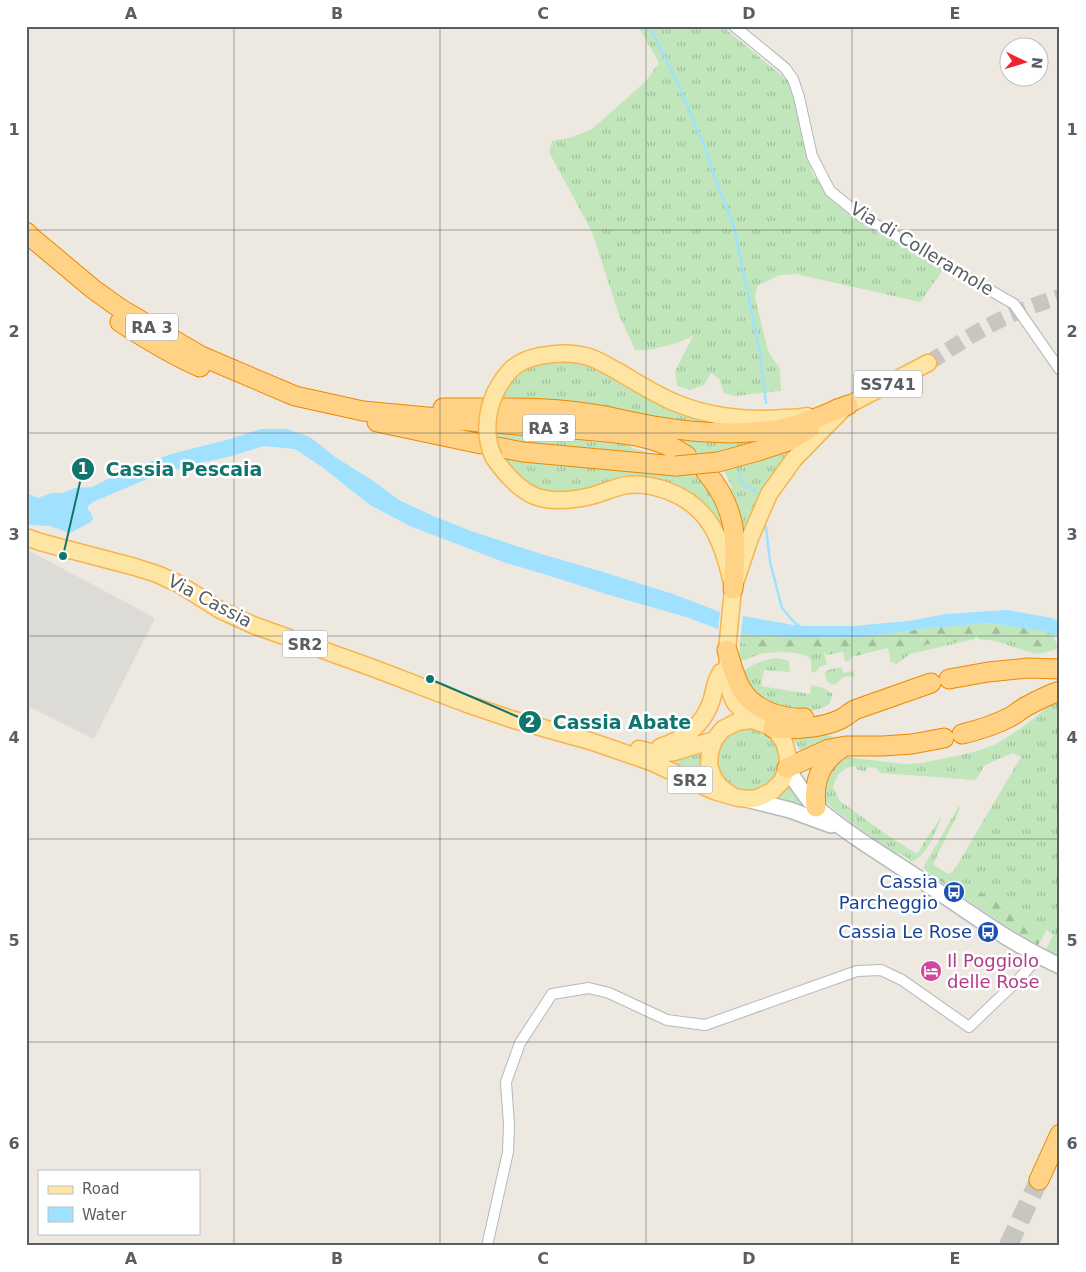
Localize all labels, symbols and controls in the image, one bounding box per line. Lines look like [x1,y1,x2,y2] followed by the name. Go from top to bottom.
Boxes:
[125,4,138,23] text: A
[331,4,343,23] text: B
[537,4,549,23] text: C
[742,4,756,23] text: D
[950,4,960,23] text: E
[998,38,1048,88] north arrow
[1028,57,1045,70] text: N
[8,120,20,139] text: 1
[1066,120,1078,139] text: 1
[847,197,998,300] street label: Via di Colleramole
[126,314,178,341] road number: RA 3
[8,322,20,341] text: 2
[1066,322,1078,341] text: 2
[854,370,922,398] road number: SS741
[523,414,575,442] road number: RA 3
[70,452,272,486] callout: Cassia Pescaia
[106,458,262,480] text: Cassia Pescaia
[78,460,88,478] text: 1
[8,525,20,544] text: 3
[1066,525,1078,544] text: 3
[165,570,256,631] street label: Via Cassia
[282,630,328,658] road number: SR2
[517,705,701,739] callout: Cassia Abate
[553,711,691,733] text: Cassia Abate
[525,713,535,731] text: 2
[8,728,20,747] text: 4
[1066,728,1078,747] text: 4
[668,766,712,794] road number: SR2
[839,871,938,913] place label: Cassia Parcheggio
[942,880,966,904] bus stop icon: Cassia Parcheggio
[976,920,1000,944] bus stop icon: Cassia Le Rose
[838,921,972,942] place label: Cassia Le Rose
[8,931,20,950] text: 5
[1066,931,1078,950] text: 5
[947,950,1039,992] place label: Il Poggiolo delle Rose
[919,959,943,983] hotel icon: Il Poggiolo delle Rose
[8,1134,20,1153] text: 6
[1066,1134,1078,1153] text: 6
[38,1170,200,1234] legend
[82,1180,120,1198] text: Road
[82,1206,127,1224] text: Water
[125,1249,138,1268] text: A
[331,1249,343,1268] text: B
[537,1249,549,1268] text: C
[742,1249,756,1268] text: D
[950,1249,960,1268] text: E

